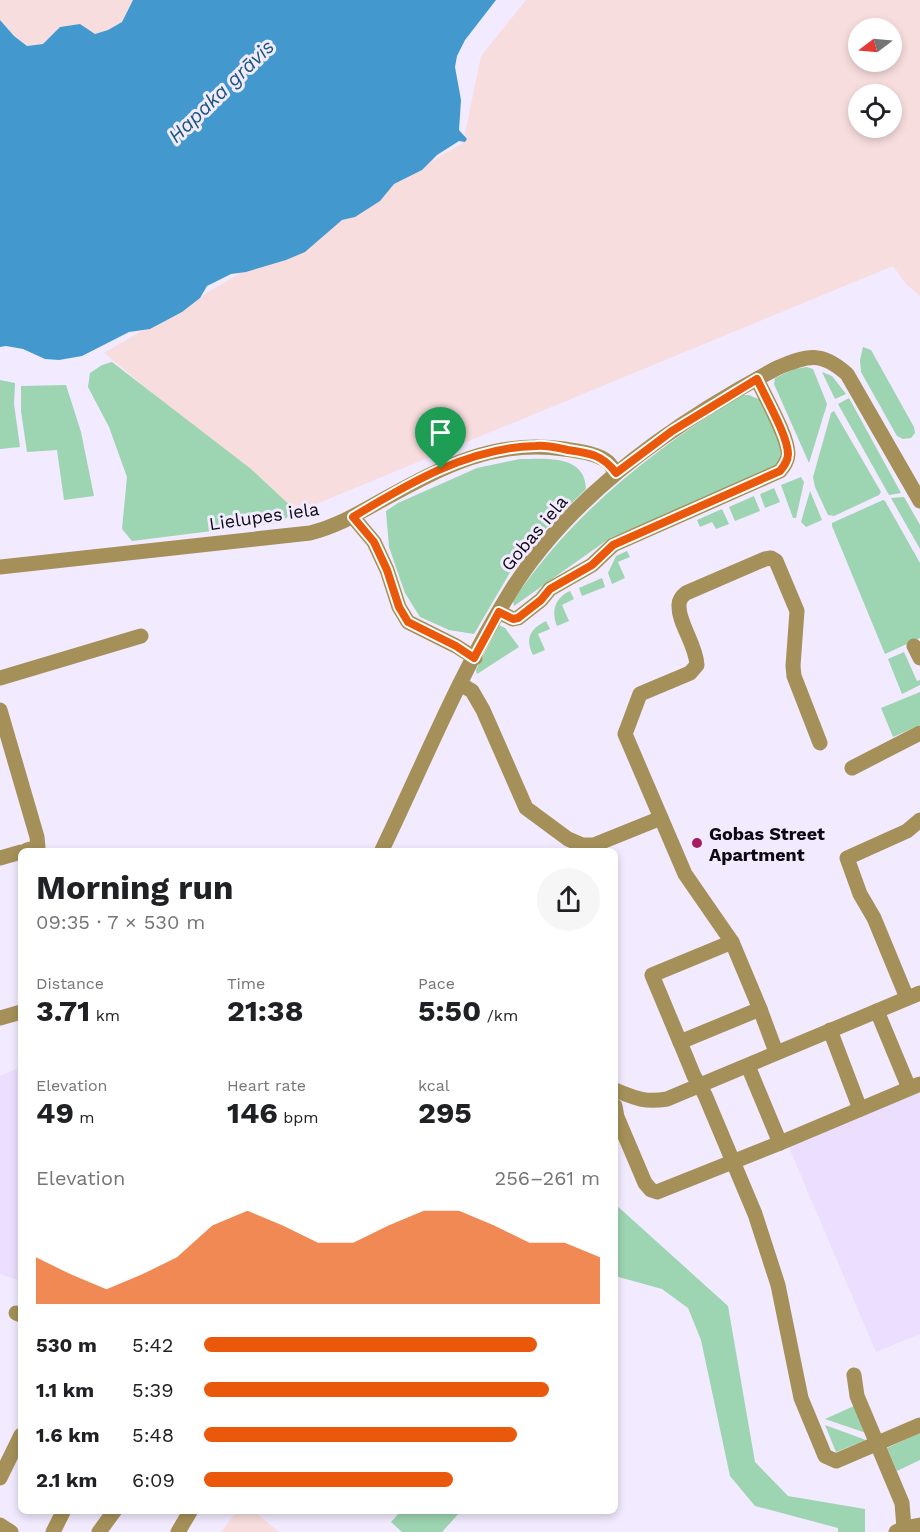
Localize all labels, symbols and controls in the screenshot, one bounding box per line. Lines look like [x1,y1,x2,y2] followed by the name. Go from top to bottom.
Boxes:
[848,18,902,72] north arrow
[848,18,902,138] map controls
[163,34,279,148] water label: Hapaka grāvis
[848,84,902,138] button: locate
[415,407,466,469] pin
[424,416,457,449] icon: arrive
[496,491,572,575] street label: Gobas iela
[208,498,320,534] street label: Lielupes iela
[709,823,825,865] place label: Gobas Street Apartment
[690,836,704,850] marker: Gobas Street Apartment
[36,868,233,907] text: Morning run
[537,868,600,931] button: share
[36,910,205,934] text: 09:35 · 7 × 530 m
[36,974,104,993] text: Distance
[227,974,265,993] text: Time
[418,974,455,993] text: Pace
[36,993,90,1028] text: 3.71
[227,993,303,1028] text: 21:38
[418,993,481,1028] text: 5:50
[90,1006,120,1025] text: km
[481,1006,518,1025] text: /km
[36,1076,107,1095] text: Elevation
[227,1076,306,1095] text: Heart rate
[418,1076,450,1095] text: kcal
[36,1095,74,1130] text: 49
[227,1095,278,1130] text: 146
[418,1095,472,1130] text: 295
[74,1108,95,1127] text: m
[278,1108,319,1127] text: bpm
[36,1166,125,1190] text: Elevation
[495,1166,600,1190] text: 256–261 m
[36,1333,97,1357] text: 530 m
[132,1333,173,1357] text: 5:42
[36,1378,94,1402] text: 1.1 km
[132,1378,174,1402] text: 5:39
[36,1423,100,1447] text: 1.6 km
[132,1423,174,1447] text: 5:48
[36,1468,97,1492] text: 2.1 km
[132,1468,175,1492] text: 6:09

